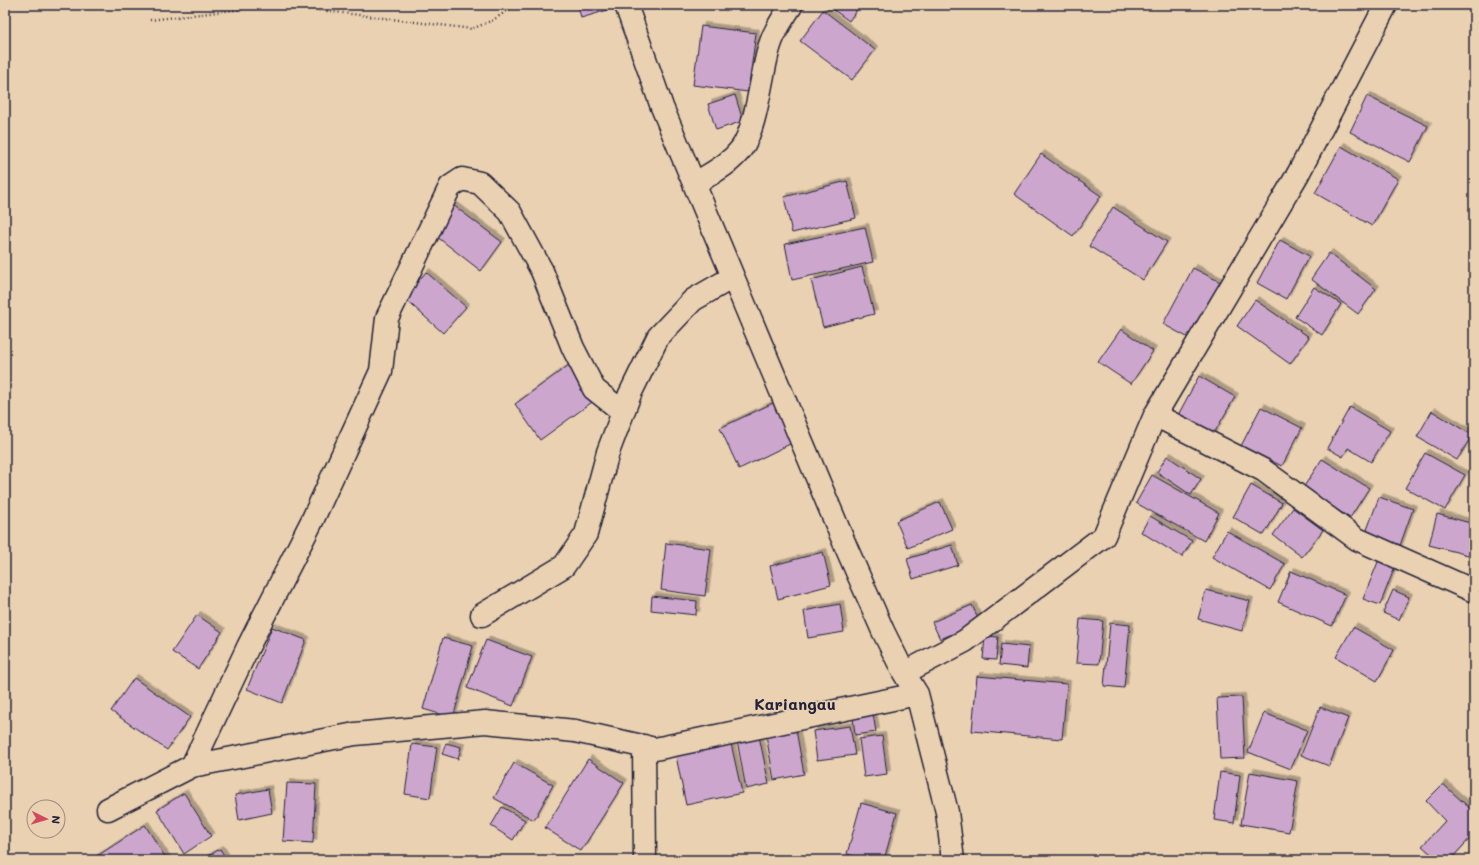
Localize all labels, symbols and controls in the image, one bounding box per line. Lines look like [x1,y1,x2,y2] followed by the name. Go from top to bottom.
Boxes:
[754,693,836,714] district label: Kariangau
[26,799,66,839] north arrow
[49,815,64,825] text: N

